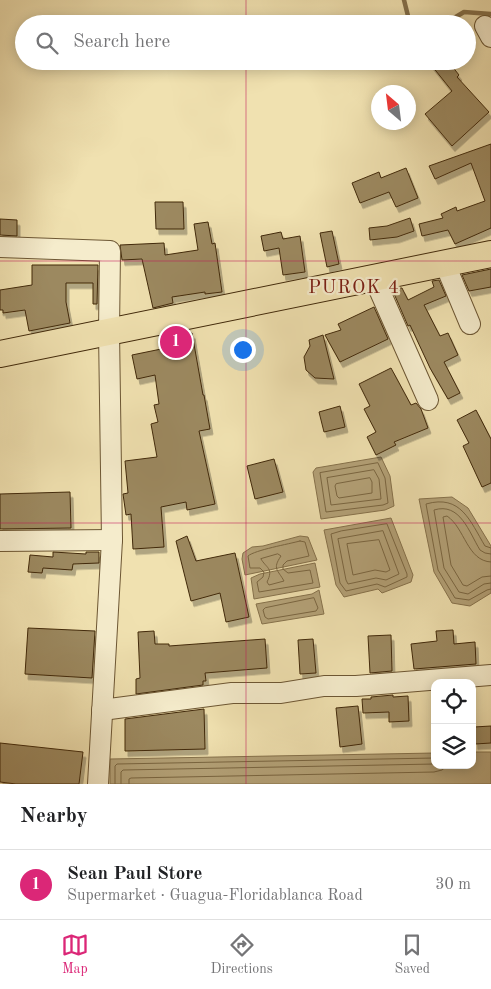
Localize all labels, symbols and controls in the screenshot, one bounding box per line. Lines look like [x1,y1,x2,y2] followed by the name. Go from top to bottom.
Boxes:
[15,15,476,70] search box
[33,29,61,57] icon: search
[73,33,170,52] text: Search here
[371,85,416,130] north arrow
[308,279,400,298] district label: PUROK 4
[160,323,192,361] pin: 1
[230,337,256,363] your location
[431,679,476,769] map controls
[431,679,476,724] button: locate
[431,724,476,769] button: layers
[20,806,88,827] text: Nearby
[67,865,203,884] text: Sean Paul Store
[31,877,41,893] text: 1
[435,877,471,893] text: 30 m
[67,888,363,904] text: Supermarket · Guagua-Floridablanca Road
[61,931,89,978] tab: Map
[211,931,273,978] tab: Directions
[394,931,430,978] tab: Saved

